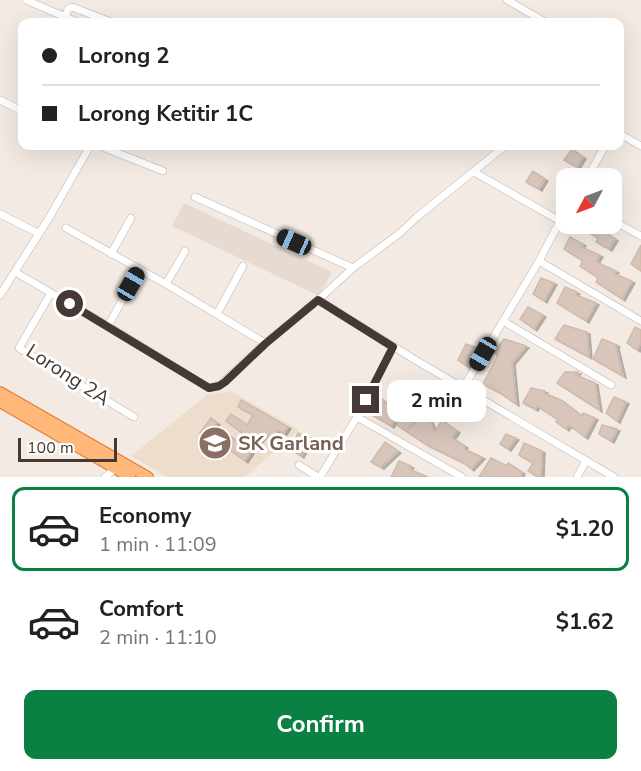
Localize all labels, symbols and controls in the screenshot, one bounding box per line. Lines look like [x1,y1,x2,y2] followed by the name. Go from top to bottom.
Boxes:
[78,41,169,71] text: Lorong 2
[78,99,253,129] text: Lorong Ketitir 1C
[556,168,622,234] north arrow
[556,168,622,234] map controls
[274,226,314,258] car
[114,264,148,304] car
[56,290,83,317] route start
[466,334,500,374] car
[21,338,115,412] street label: Lorong 2A
[387,379,486,421] callout: 2 min
[352,386,379,413] route end
[411,387,462,414] text: 2 min
[197,425,233,461] school or university icon: SK Garland
[238,430,344,457] place label: SK Garland
[18,435,117,462] scale bar
[27,437,74,459] text: 100 m
[99,501,191,531] text: Economy
[27,502,81,556] icon: car
[556,514,614,544] text: $1.20
[99,531,217,558] text: 1 min · 11:09
[99,594,183,624] text: Comfort
[27,595,81,649] icon: car
[556,607,614,637] text: $1.62
[99,624,217,651] text: 2 min · 11:10
[24,690,617,759] button: Confirm

